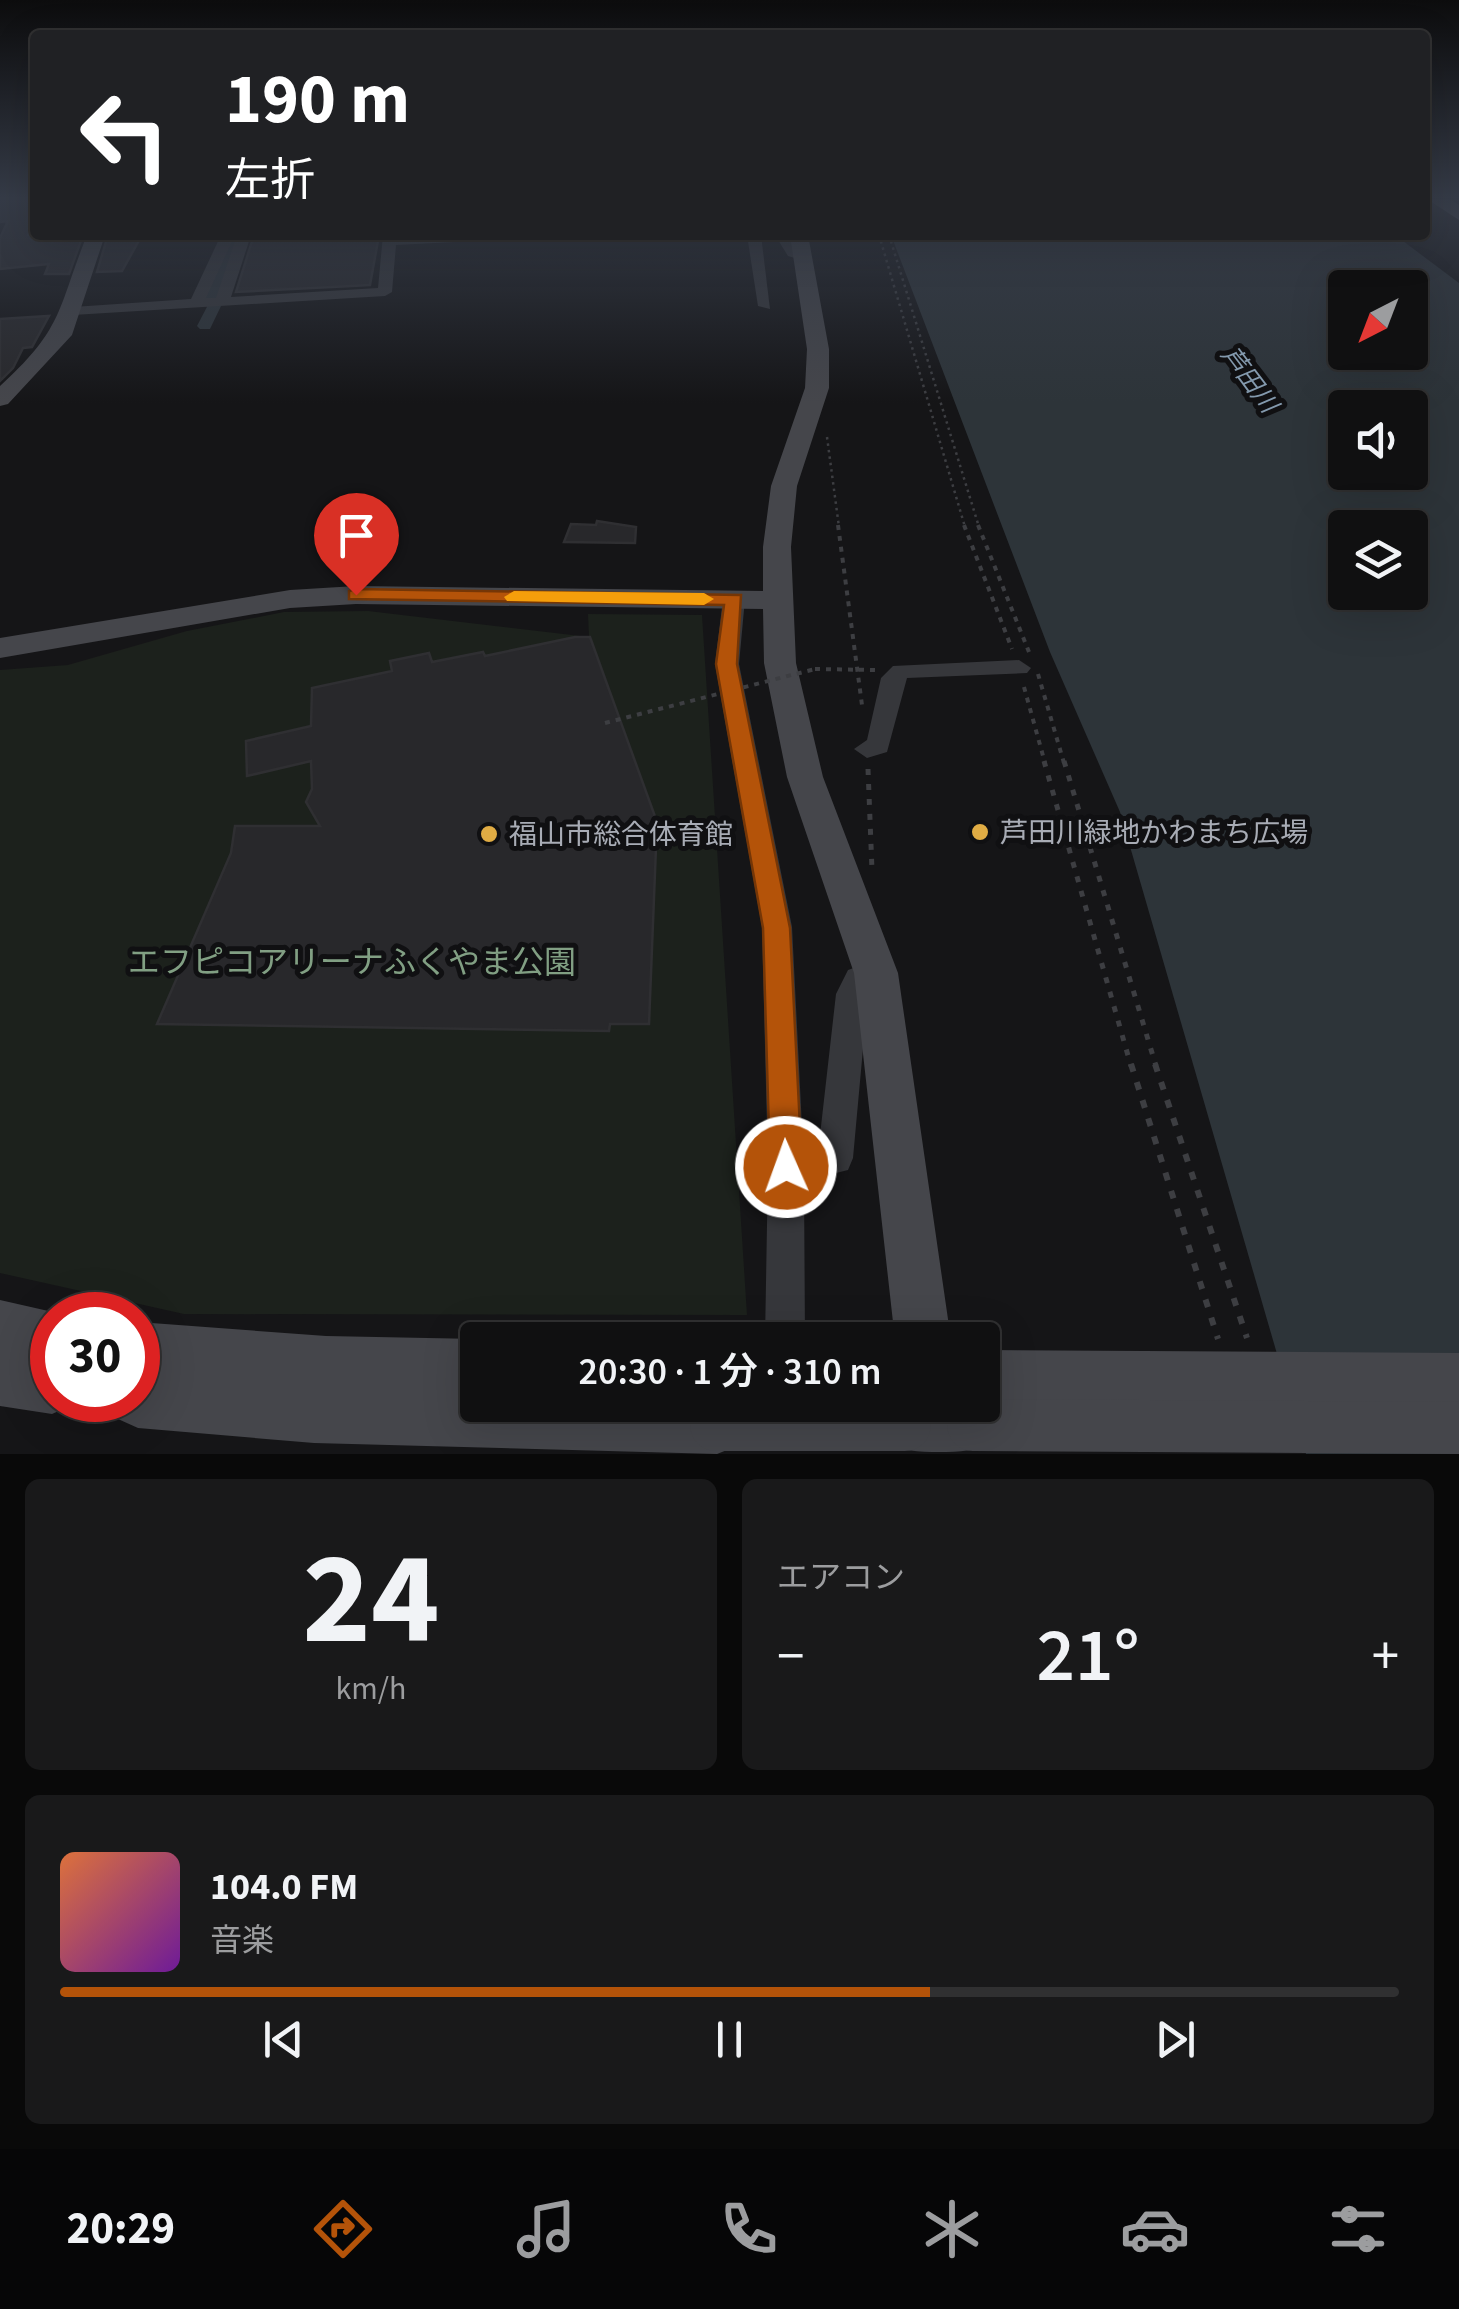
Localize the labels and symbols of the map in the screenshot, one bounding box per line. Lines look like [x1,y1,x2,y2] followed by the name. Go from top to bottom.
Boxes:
[1328,270,1428,370] north arrow
[1212,339,1288,423] water label: 芦田川
[314,493,399,596] pin
[1000,813,1308,853] place label: 芦田川緑地かわまち広場
[509,815,733,855] place label: 福山市総合体育館
[969,821,991,843] marker: 芦田川緑地かわまち広場
[478,823,500,845] marker: 福山市総合体育館
[128,940,576,986] park label: エフピコアリーナふくやま公園
[734,1115,838,1219] position arrow
[30,1292,160,1422] speed limit sign: 30

